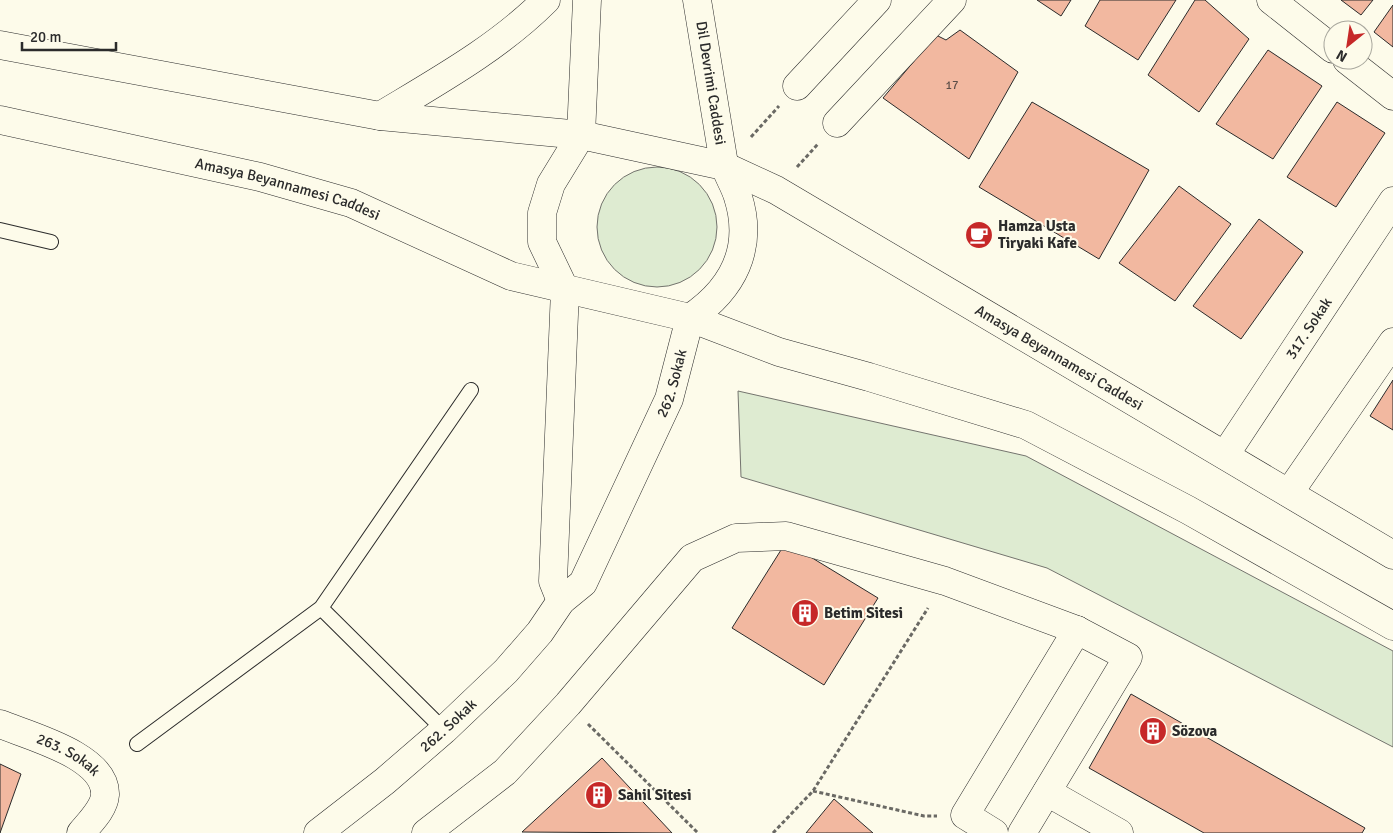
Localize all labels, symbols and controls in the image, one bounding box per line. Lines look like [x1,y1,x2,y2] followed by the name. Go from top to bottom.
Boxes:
[22,20,116,52] scale bar
[692,20,730,146] street label: Dil Devrimi Caddesi
[1323,20,1373,70] north arrow
[30,28,61,46] text: 20 m
[1333,46,1350,66] text: N
[946,78,958,93] house number: 17
[193,154,383,224] street label: Amasya Beyannamesi Caddesi
[998,217,1077,252] place label: Hamza Usta Tiryaki Kafe
[964,220,994,250] cafe icon: Hamza Usta Tiryaki Kafe
[1282,293,1336,363] street label: 317. Sokak
[972,301,1146,414] street label: Amasya Beyannamesi Caddesi
[653,347,691,420] street label: 262. Sokak
[790,598,820,628] building icon: Betim Sitesi
[824,604,903,622] place label: Betim Sitesi
[416,695,481,756] street label: 262. Sokak
[1138,716,1168,746] building icon: Sözova
[1172,722,1218,740] place label: Sözova
[34,729,104,780] street label: 263. Sokak
[584,780,614,810] building icon: Sahil Sitesi
[618,786,692,804] place label: Sahil Sitesi

